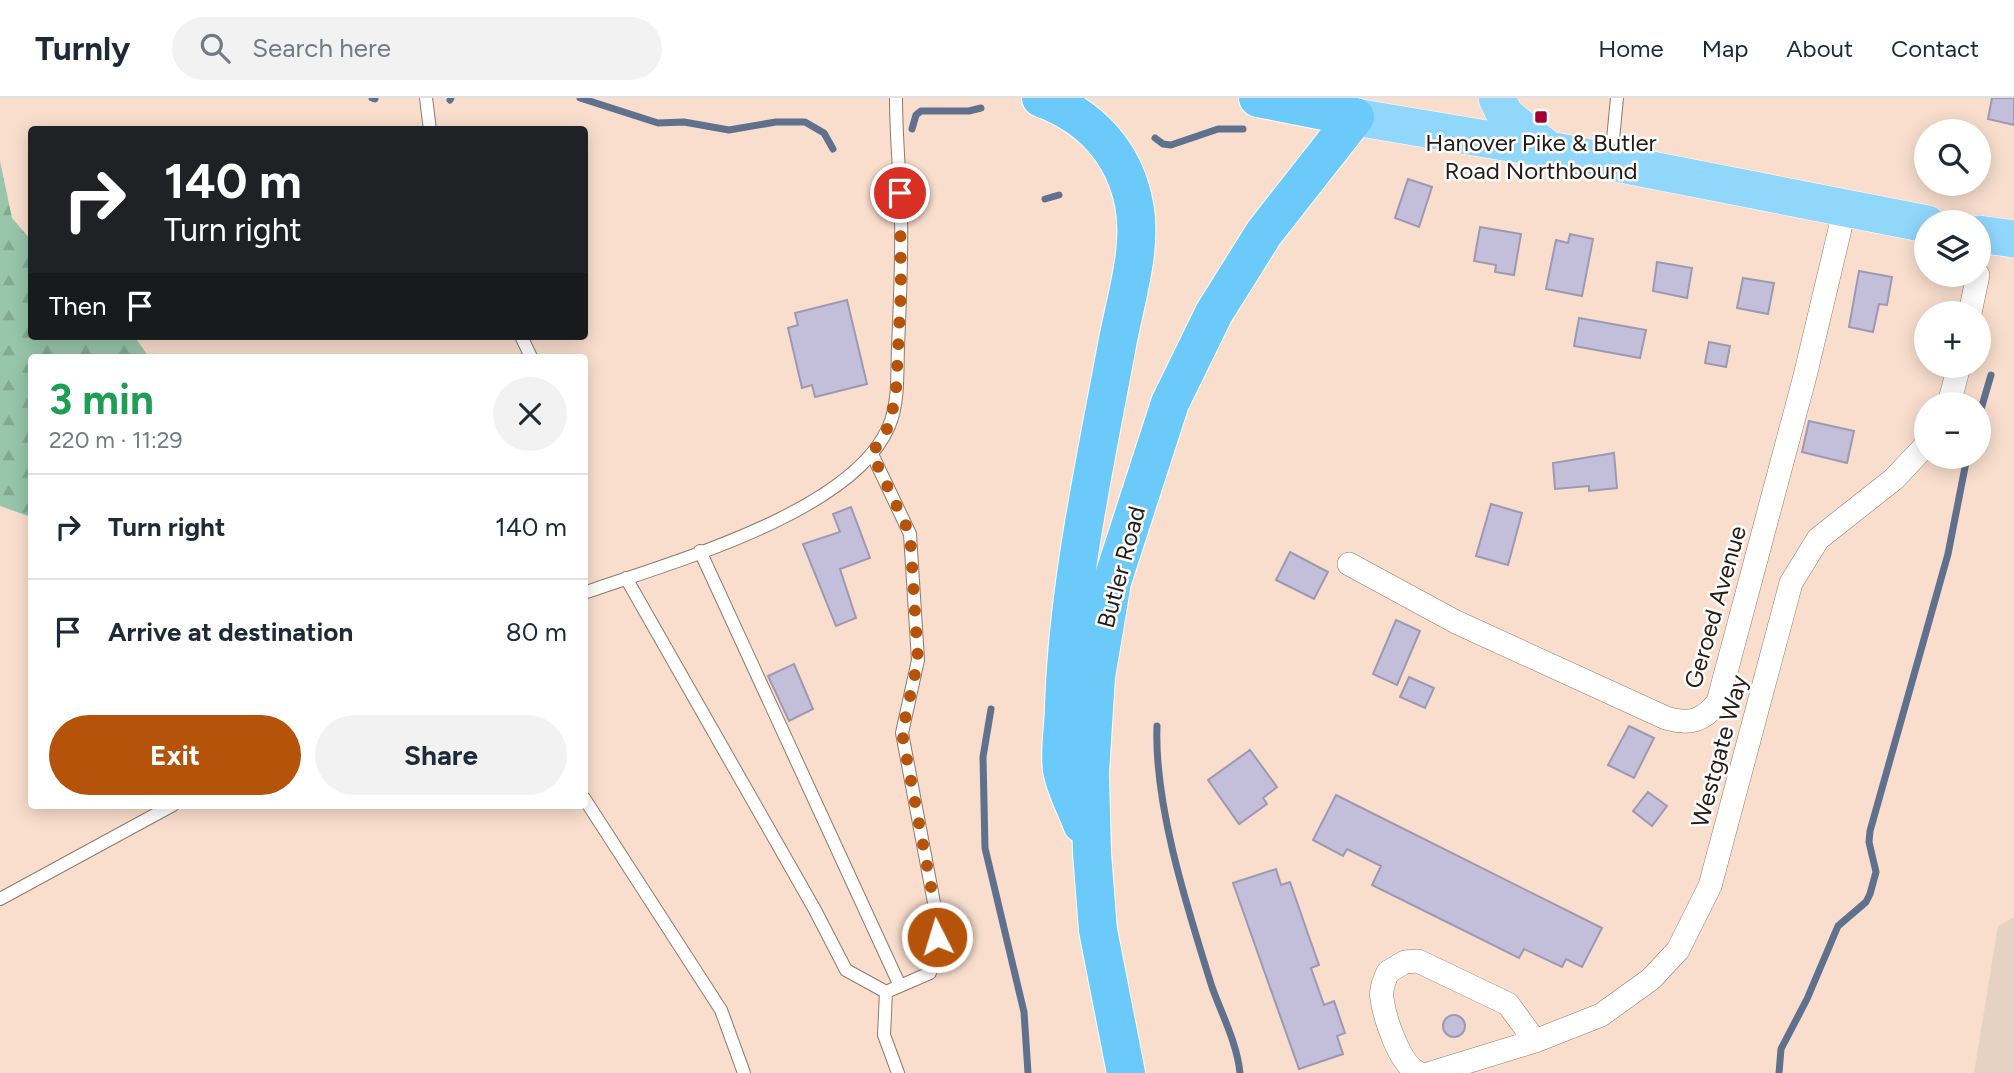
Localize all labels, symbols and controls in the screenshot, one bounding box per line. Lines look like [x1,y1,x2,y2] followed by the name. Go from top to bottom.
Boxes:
[172,17,662,80] search box
[35,29,130,68] text: Turnly
[196,29,234,67] icon: search
[252,32,391,64] text: Search here
[1598,34,1664,63] text: Home
[1702,34,1748,63] text: Map
[1786,34,1853,63] text: About
[1891,34,1979,63] text: Contact
[1533,109,1549,125] marker: Hanover Pike & Butler Road Northbound
[1914,119,1991,469] map controls
[1914,119,1991,196] button: search
[1425,128,1657,185] place label: Hanover Pike & Butler Road Northbound
[164,151,302,210] text: 140 m
[49,154,140,245] icon: right
[870,163,930,223] pin
[881,174,919,212] icon: arrive
[1914,210,1991,287] button: layers
[164,211,302,249] text: Turn right
[121,287,159,325] icon: arrive
[49,290,107,322] text: Then
[1914,301,1991,378] button: +
[49,374,154,425] text: 3 min
[493,377,567,451] button: close
[1914,392,1991,469] button: −
[49,426,183,454] text: 220 m · 11:29
[1091,503,1151,631] street label: Butler Road
[49,508,87,546] icon: right
[108,511,225,543] text: Turn right
[495,511,567,543] text: 140 m
[1678,522,1752,692] street label: Geroed Avenue
[49,613,87,651] icon: arrive
[108,616,353,648] text: Arrive at destination
[506,616,567,648] text: 80 m
[1685,671,1753,830] street label: Westgate Way
[49,715,301,795] button: Exit
[315,715,567,795] button: Share
[900,900,974,974] position arrow

